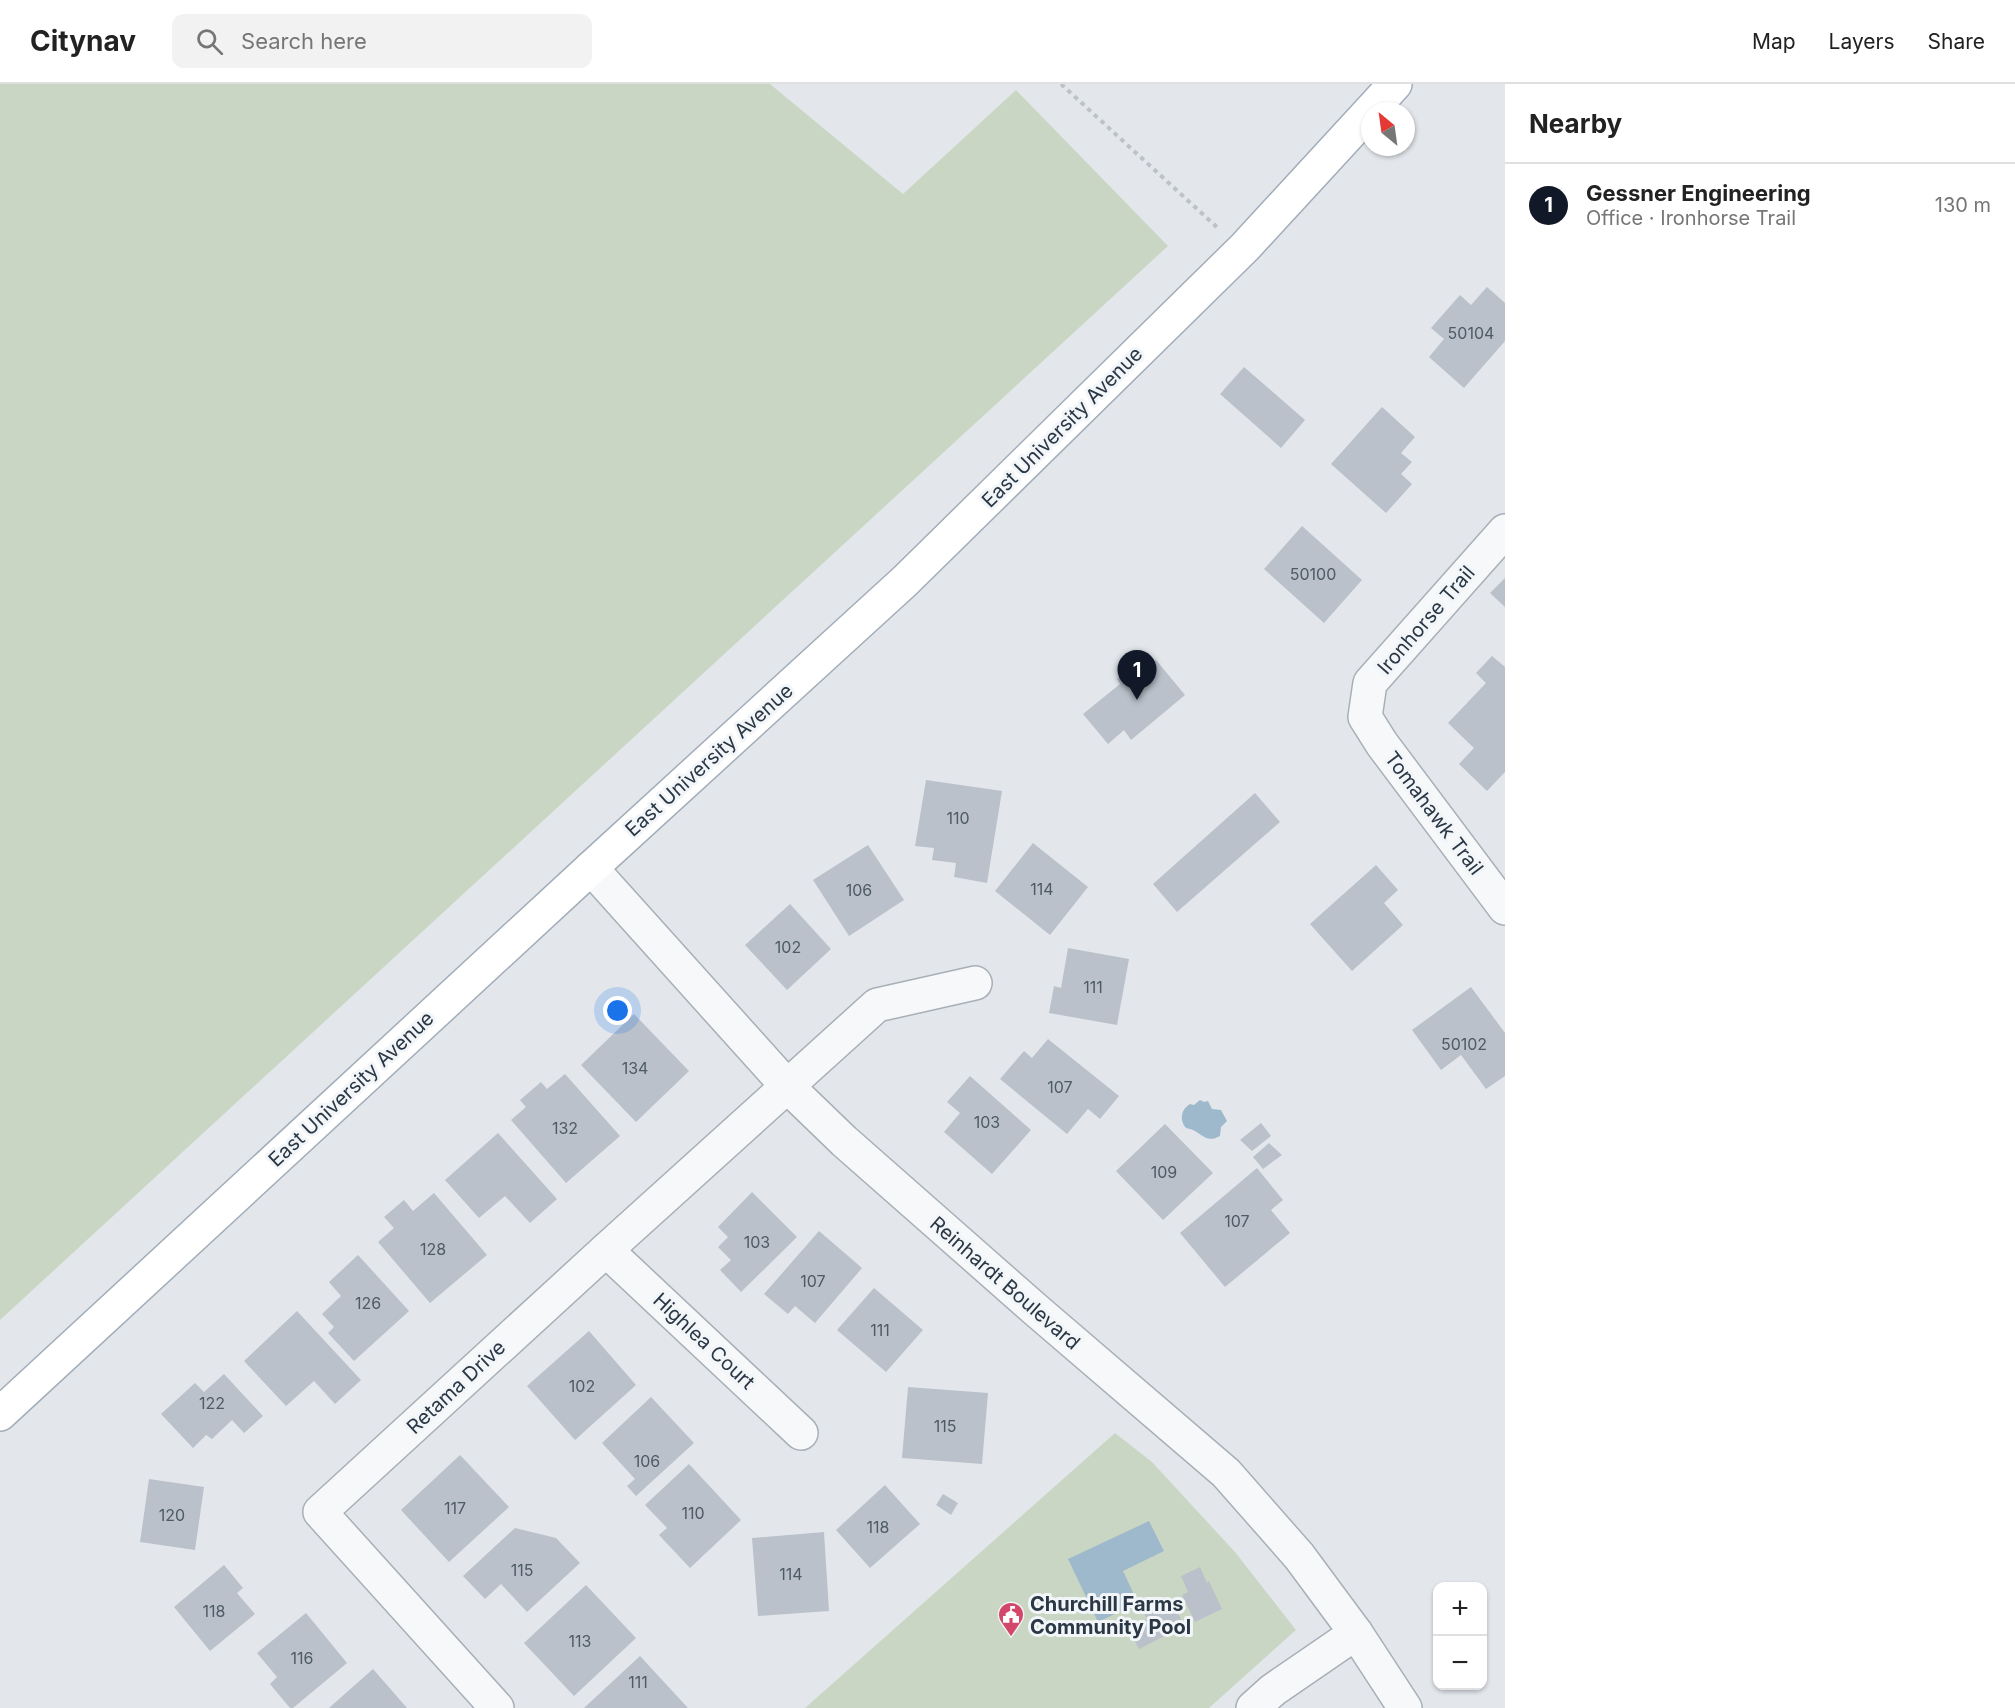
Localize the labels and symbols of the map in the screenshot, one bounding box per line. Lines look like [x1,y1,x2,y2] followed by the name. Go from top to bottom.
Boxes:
[1361,102,1415,156] north arrow
[1448,323,1494,343] house number: 50104
[977,342,1147,512] street label: East University Avenue
[1372,561,1480,679] street label: Ironhorse Trail
[1290,564,1336,584] house number: 50100
[1118,650,1156,700] pin: 1
[620,678,798,842] street label: East University Avenue
[1380,747,1488,879] street label: Tomahawk Trail
[946,808,970,828] house number: 110
[1030,879,1054,899] house number: 114
[846,880,872,900] house number: 106
[775,937,801,957] house number: 102
[1083,977,1103,997] house number: 111
[603,996,632,1025] your location
[263,1006,439,1172] street label: East University Avenue
[1441,1034,1487,1054] house number: 50102
[622,1058,648,1078] house number: 134
[1047,1077,1073,1097] house number: 107
[974,1112,1000,1132] house number: 103
[552,1118,578,1138] house number: 132
[1151,1162,1177,1182] house number: 109
[925,1211,1085,1355] street label: Reinhardt Boulevard
[1224,1211,1250,1231] house number: 107
[744,1232,770,1252] house number: 103
[420,1239,446,1259] house number: 128
[800,1271,826,1291] house number: 107
[648,1288,760,1394] street label: Highlea Court
[355,1293,381,1313] house number: 126
[870,1320,890,1340] house number: 111
[402,1335,510,1439] street label: Retama Drive
[569,1376,595,1396] house number: 102
[199,1393,225,1413] house number: 122
[934,1416,956,1436] house number: 115
[634,1451,660,1471] house number: 106
[444,1498,466,1518] house number: 117
[681,1503,705,1523] house number: 110
[159,1505,185,1525] house number: 120
[867,1517,889,1537] house number: 118
[511,1560,533,1580] house number: 115
[779,1564,803,1584] house number: 114
[1030,1592,1191,1639] place label: Churchill Farms Community Pool
[996,1600,1026,1638] public building icon: Churchill Farms Community Pool
[203,1601,225,1621] house number: 118
[569,1631,591,1651] house number: 113
[291,1648,313,1668] house number: 116
[628,1672,648,1692] house number: 111

